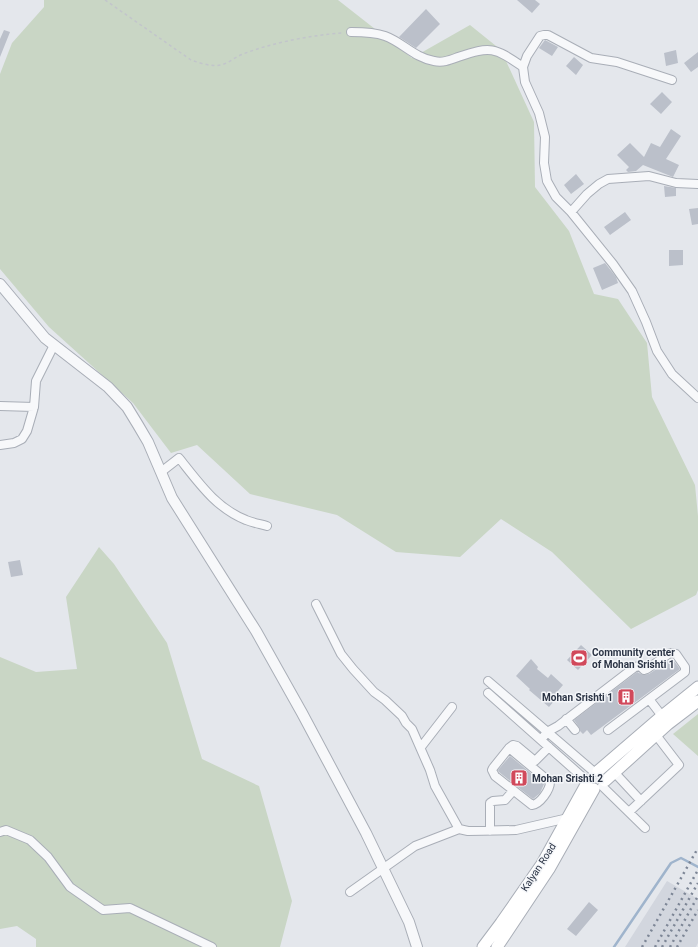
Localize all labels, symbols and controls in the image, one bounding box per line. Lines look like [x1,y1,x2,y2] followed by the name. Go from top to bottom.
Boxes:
[592,647,675,670] place label: Community center of Mohan Srishti 1
[569,648,589,668] sports icon: Community center of Mohan Srishti 1
[616,687,636,707] building icon: Mohan Srishti 1
[542,692,613,703] place label: Mohan Srishti 1
[509,768,529,788] building icon: Mohan Srishti 2
[532,773,603,784] place label: Mohan Srishti 2
[519,841,558,893] street label: Kalyan Road

